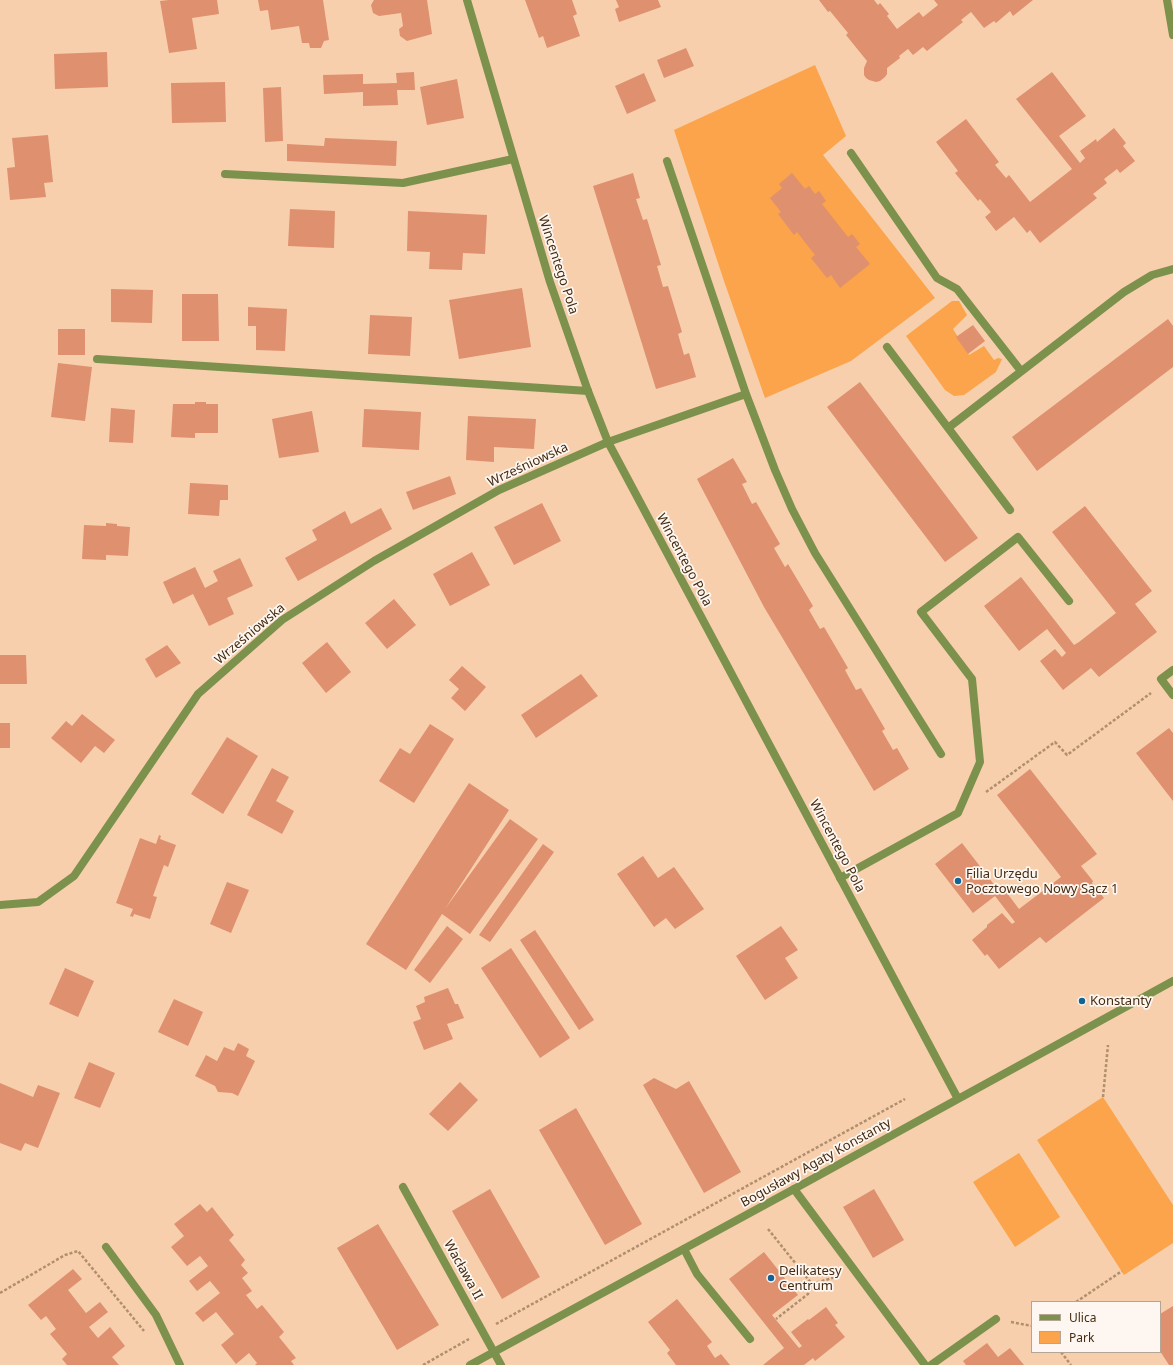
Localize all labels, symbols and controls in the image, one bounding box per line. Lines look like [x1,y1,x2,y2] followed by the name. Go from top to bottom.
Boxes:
[535,214,581,316] street label: Wincentego Pola
[485,440,571,490] street label: Wrześniowska
[653,511,715,609] street label: Wincentego Pola
[212,600,288,668] street label: Wrześniowska
[806,797,868,895] street label: Wincentego Pola
[966,866,1118,897] place label: Filia Urzędu Pocztowego Nowy Sącz 1
[953,876,963,886] marker: Filia Urzędu Pocztowego Nowy Sącz 1
[1090,993,1152,1009] place label: Konstanty
[1077,996,1087,1006] marker: Konstanty
[738,1115,894,1211] street label: Bogusławy Agaty Konstanty
[440,1237,486,1303] street label: Wacława II
[779,1263,842,1294] place label: Delikatesy Centrum
[766,1273,776,1283] marker: Delikatesy Centrum
[1031,1301,1161,1353] legend
[1069,1309,1096,1326] text: Ulica
[1069,1329,1094,1346] text: Park

